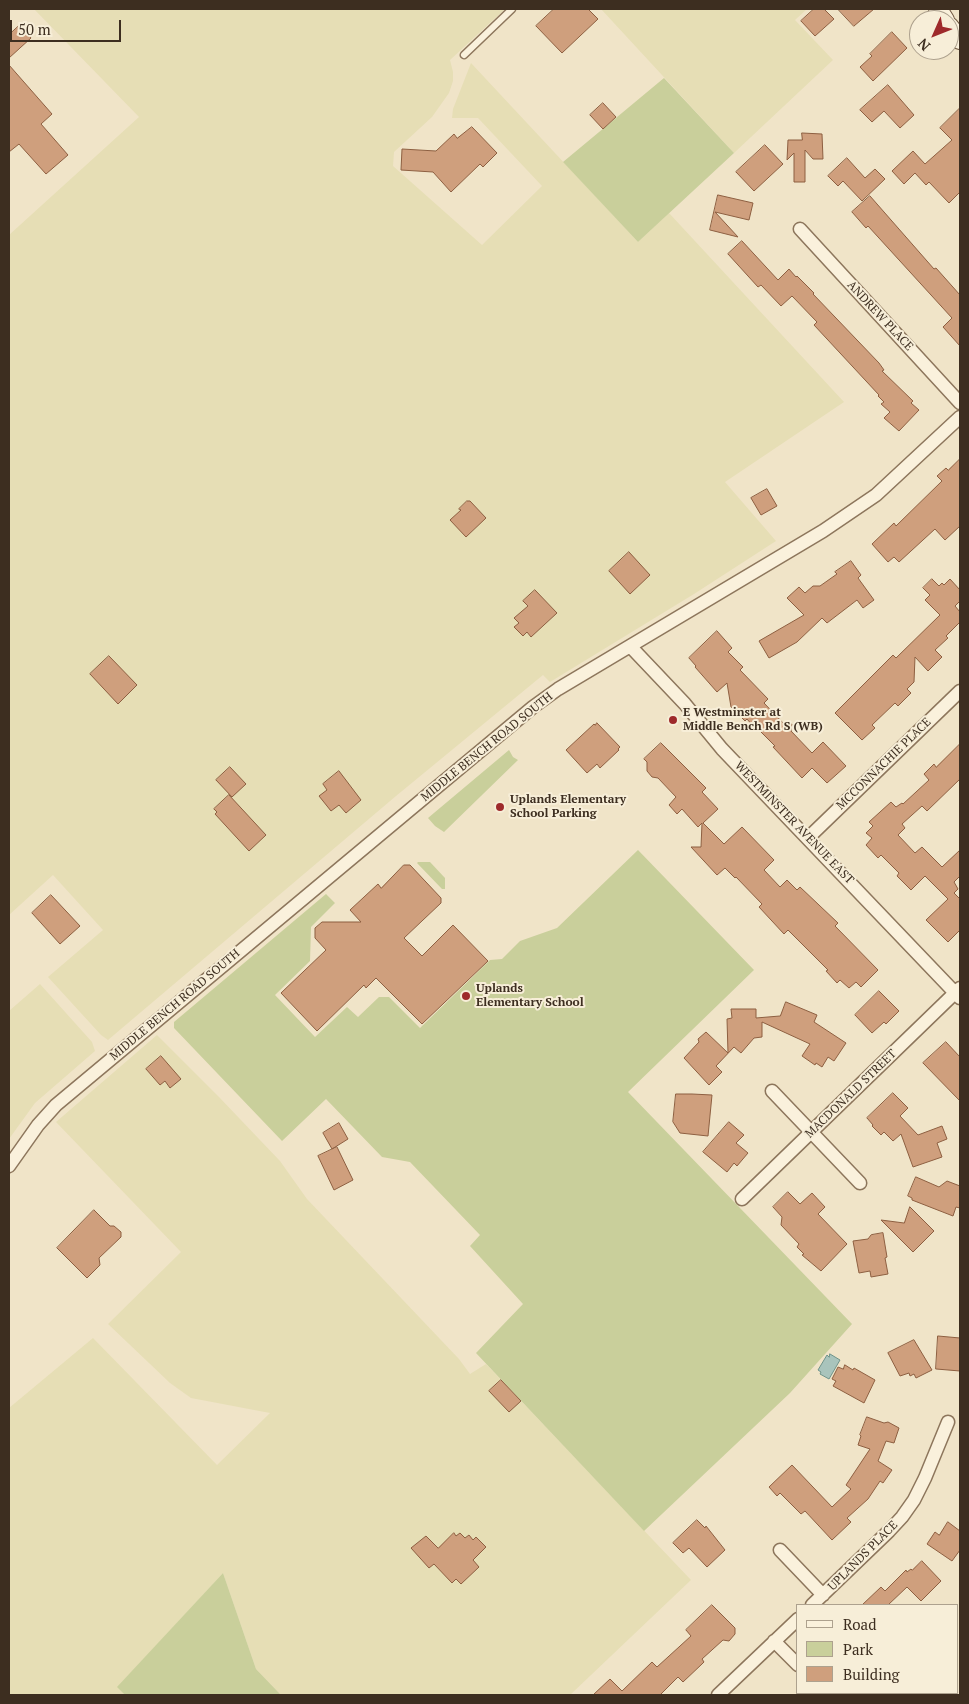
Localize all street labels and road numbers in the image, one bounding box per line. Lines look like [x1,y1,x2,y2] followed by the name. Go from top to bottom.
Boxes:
[844,278,916,354] street label: ANDREW PLACE
[418,689,556,805] street label: MIDDLE BENCH ROAD SOUTH
[834,715,934,813] street label: MCCONNACHIE PLACE
[732,759,856,887] street label: WESTMINSTER AVENUE EAST
[107,946,243,1064] street label: MIDDLE BENCH ROAD SOUTH
[803,1047,899,1141] street label: MACDONALD STREET
[825,1518,901,1594] street label: UPLANDS PLACE

